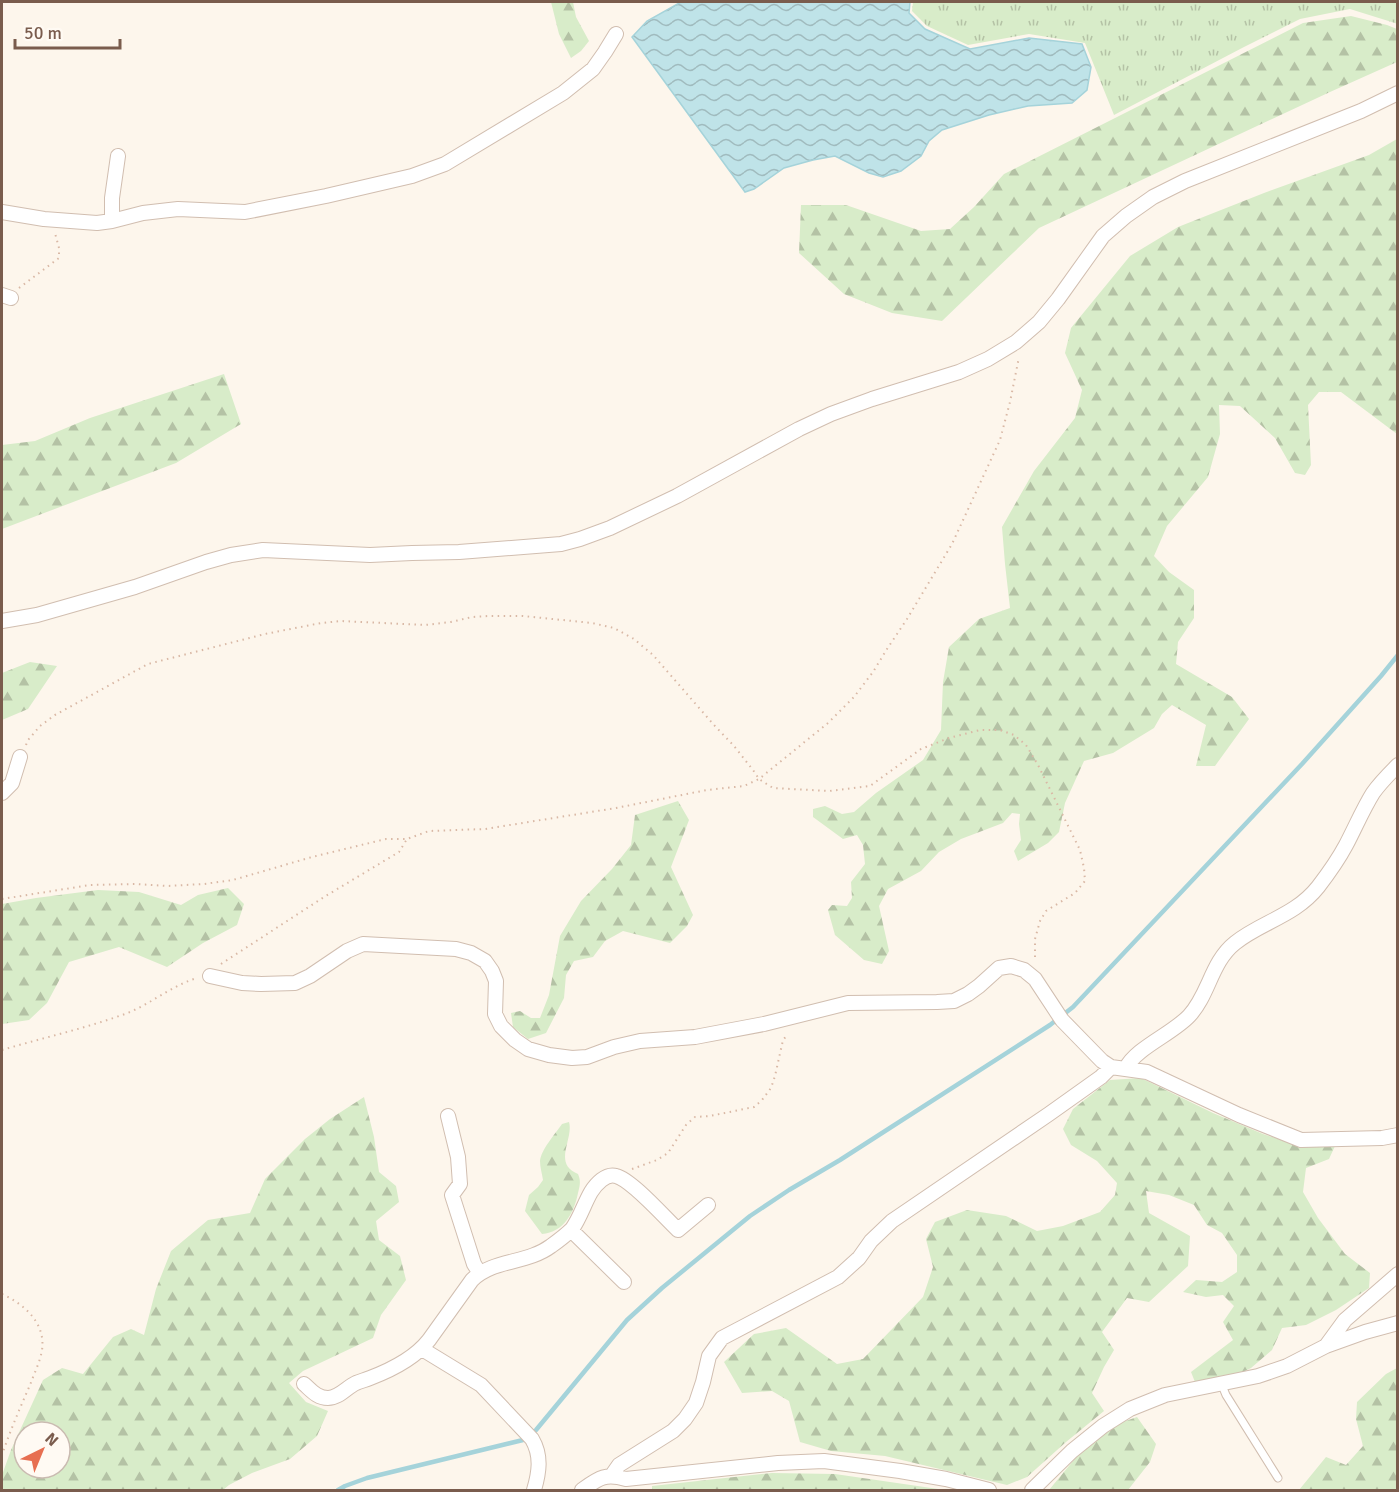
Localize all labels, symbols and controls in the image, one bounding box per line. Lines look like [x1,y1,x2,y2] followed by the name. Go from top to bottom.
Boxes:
[15,12,120,50] scale bar
[24,22,62,44] text: 50 m
[12,1420,72,1480] north arrow
[41,1429,62,1451] text: N

